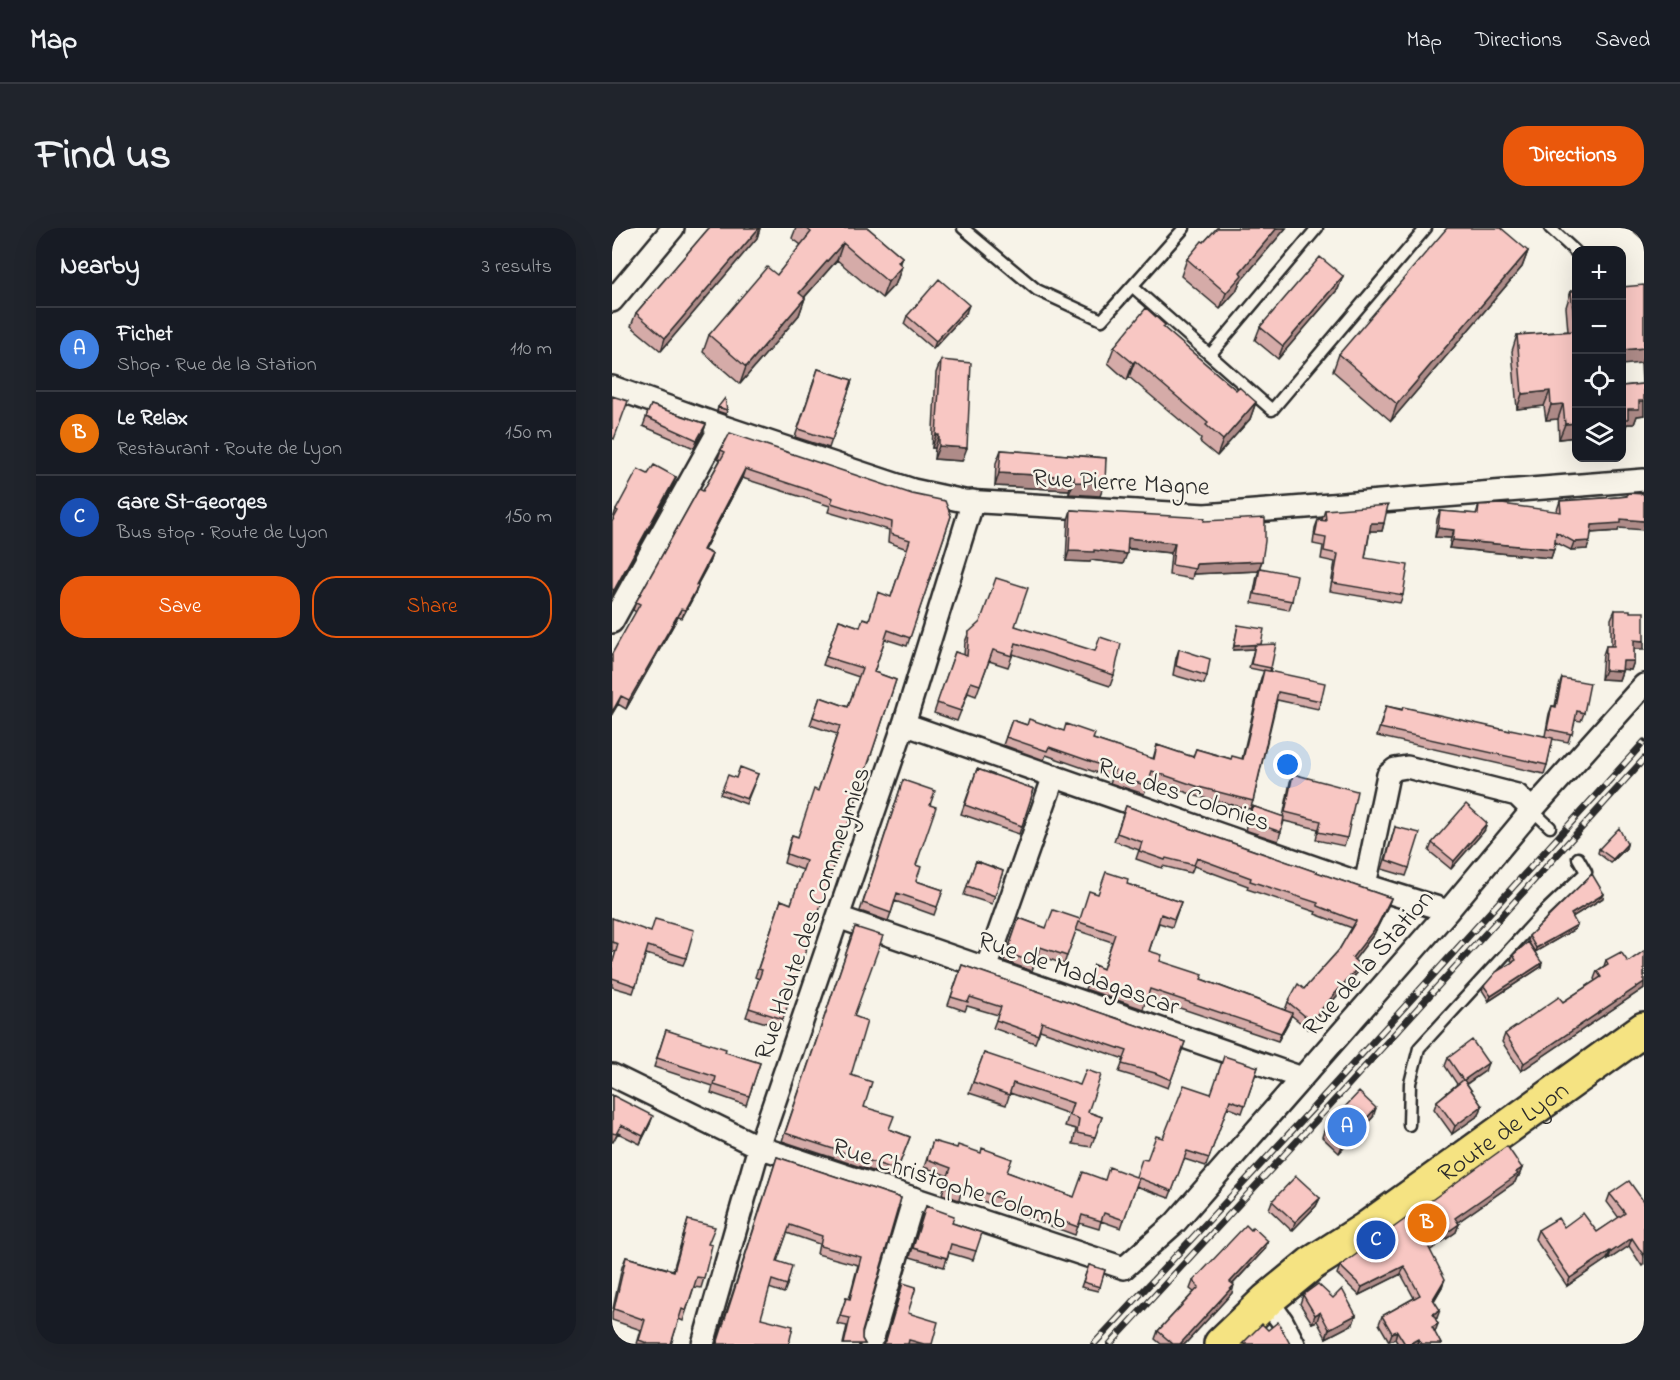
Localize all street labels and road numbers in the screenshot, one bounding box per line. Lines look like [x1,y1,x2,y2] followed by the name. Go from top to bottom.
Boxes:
[1031,460,1211,508] street label: Rue Pierre Magne
[1091,748,1275,843] street label: Rue des Colonies
[746,762,882,1066] street label: Rue Haute des Commeymies
[1294,882,1444,1046] street label: Rue de la Station
[972,922,1185,1027] street label: Rue de Madagascar
[1431,1073,1578,1193] street label: Route de Lyon
[827,1129,1072,1241] street label: Rue Christophe Colomb

